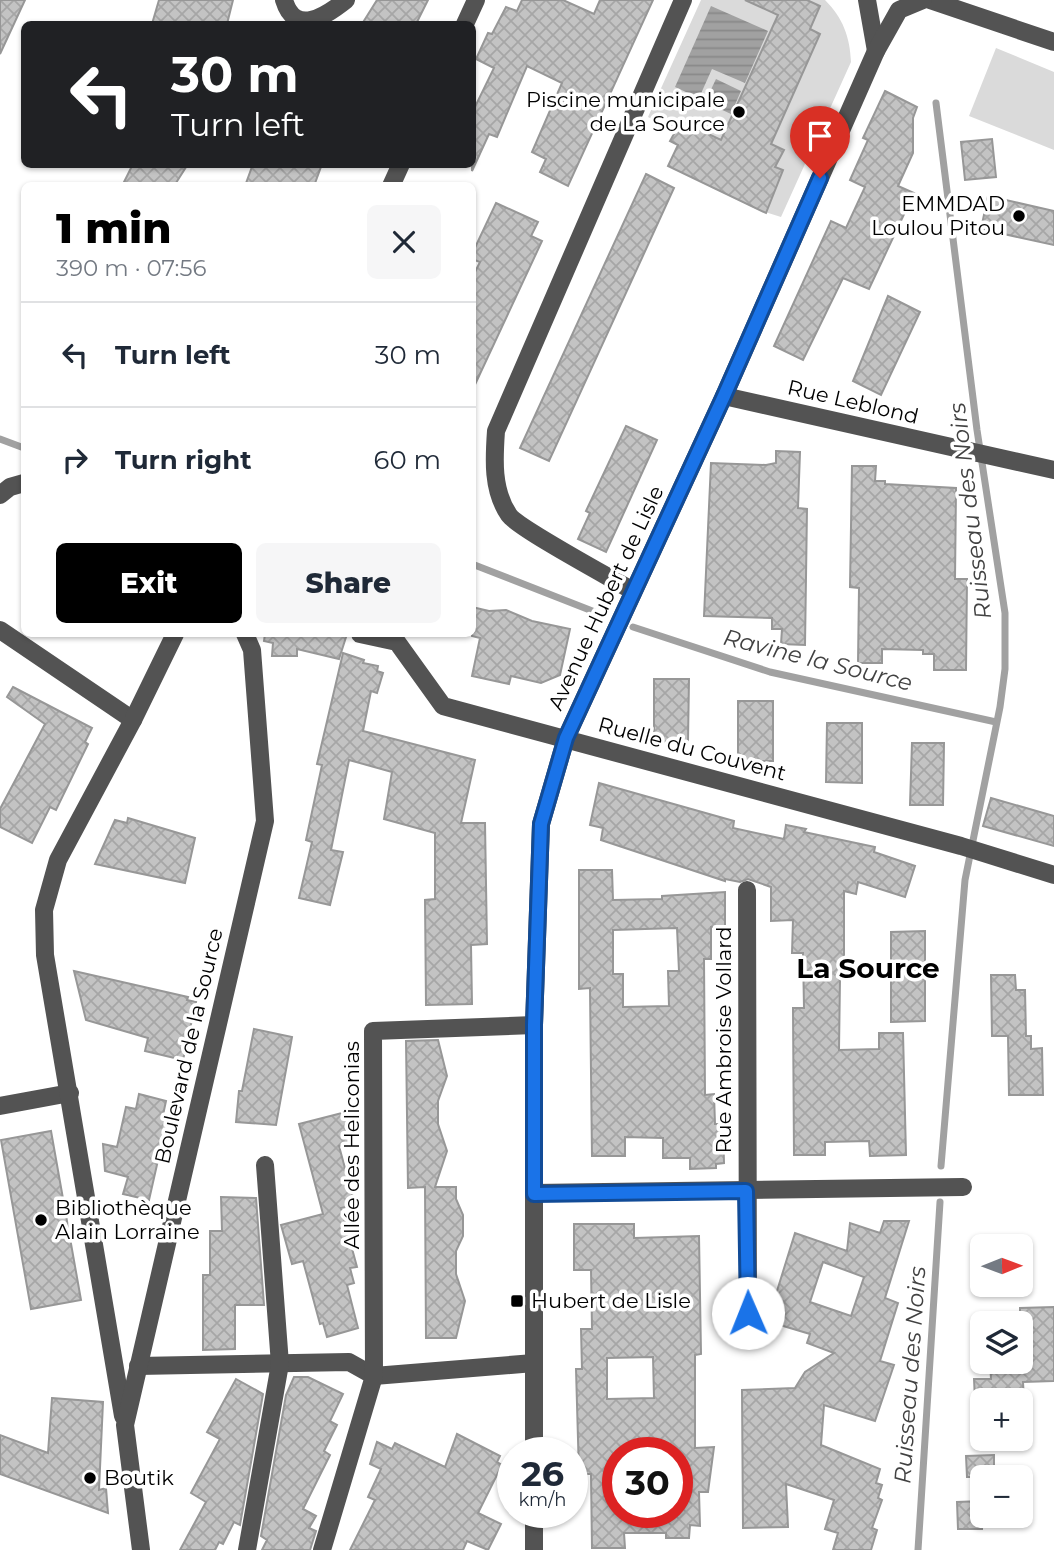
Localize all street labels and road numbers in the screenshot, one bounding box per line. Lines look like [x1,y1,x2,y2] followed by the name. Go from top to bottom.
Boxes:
[785,374,921,429] street label: Rue Leblond
[543,482,669,714] street label: Avenue Hubert de Lisle
[595,711,789,786] street label: Ruelle du Couvent
[149,926,228,1166] street label: Boulevard de la Source
[711,926,736,1154] street label: Rue Ambroise Vollard
[339,1041,364,1249] street label: Allée des Heliconias

